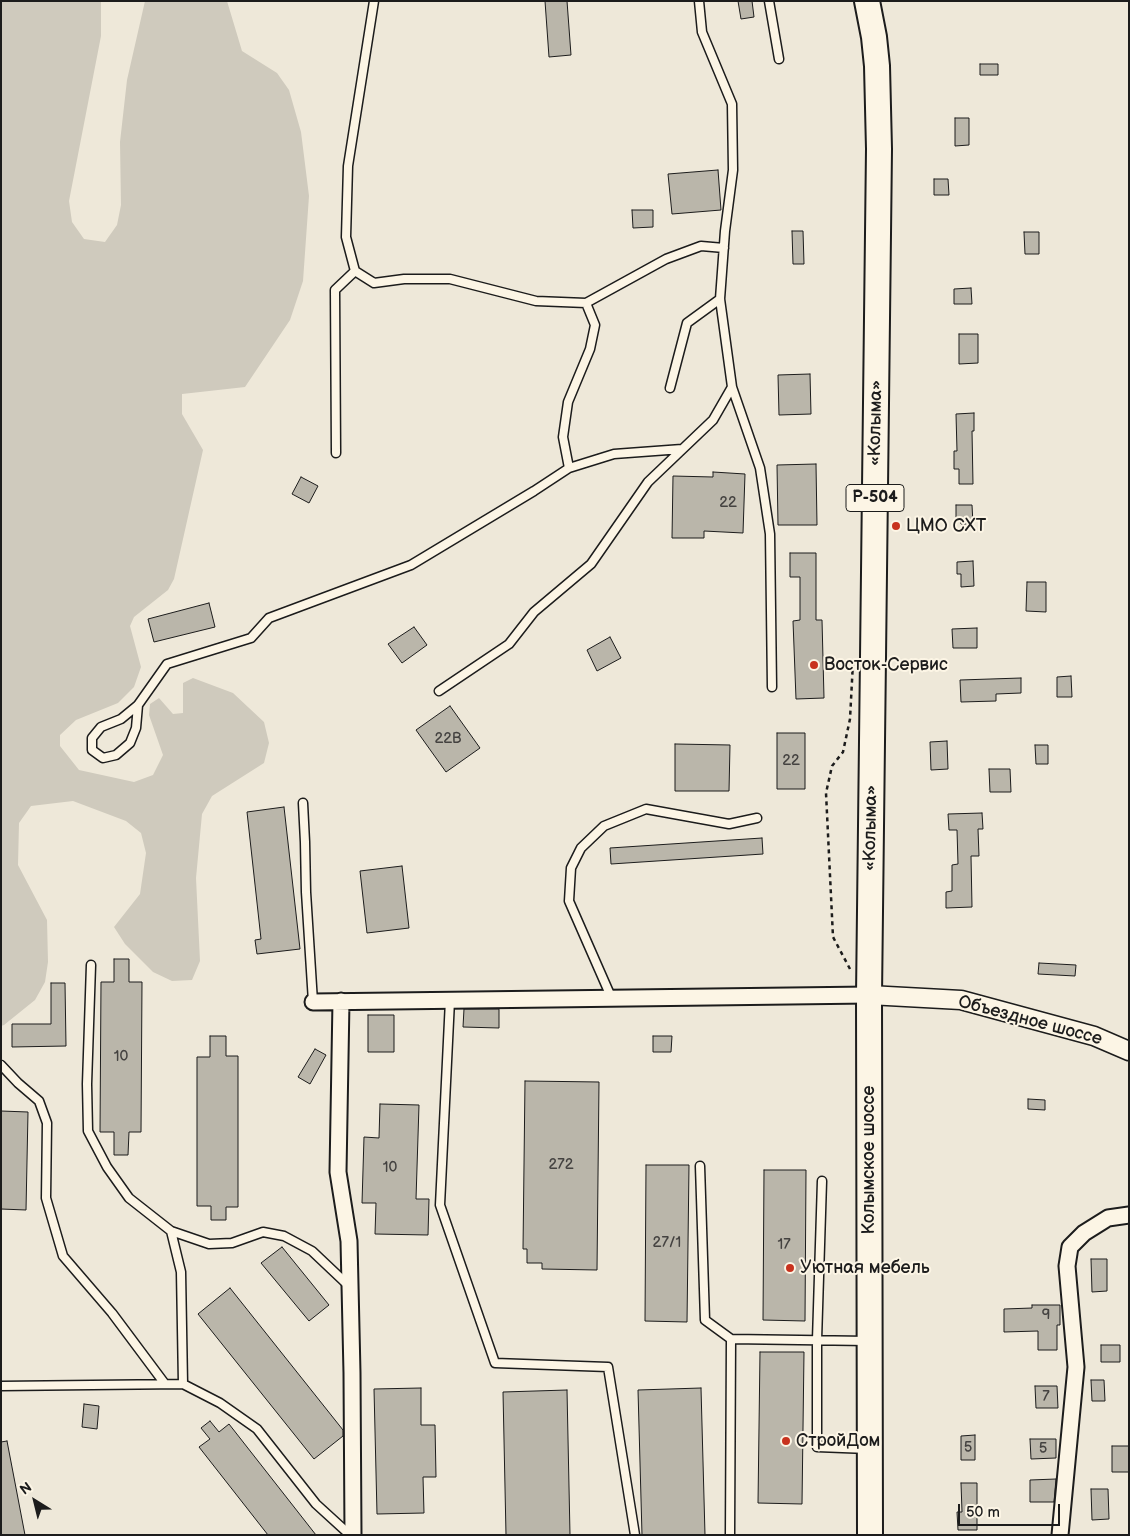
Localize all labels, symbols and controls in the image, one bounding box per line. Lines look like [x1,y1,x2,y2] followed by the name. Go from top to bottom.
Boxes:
[864,380,888,466] street label: «Колыма»
[846,484,904,512] road number: Р-504
[719,494,737,512] house number: 22
[906,515,986,537] place label: ЦМО СХТ
[890,520,902,532] marker: ЦМО СХТ
[824,654,948,676] place label: Восток-Сервис
[808,659,820,671] marker: Восток-Сервис
[434,730,462,748] house number: 22В
[782,752,800,770] house number: 22
[859,785,883,871] street label: «Колыма»
[956,991,1104,1051] street label: Объездное шоссе
[114,1048,128,1066] house number: 10
[858,1085,880,1235] street label: Колымское шоссе
[548,1156,574,1174] house number: 272
[383,1159,397,1177] house number: 10
[653,1234,681,1252] house number: 27/1
[777,1236,791,1254] house number: 17
[800,1257,930,1279] place label: Уютная мебель
[784,1262,796,1274] marker: Уютная мебель
[1042,1306,1050,1324] house number: 9
[1042,1388,1050,1406] house number: 7
[796,1430,880,1452] place label: СтройДом
[780,1435,792,1447] marker: СтройДом
[964,1439,972,1457] house number: 5
[1039,1440,1047,1458] house number: 5
[10,1476,60,1526] north arrow
[17,1478,35,1498] text: N
[960,1494,1062,1526] scale bar
[966,1503,1000,1522] text: 50 m

